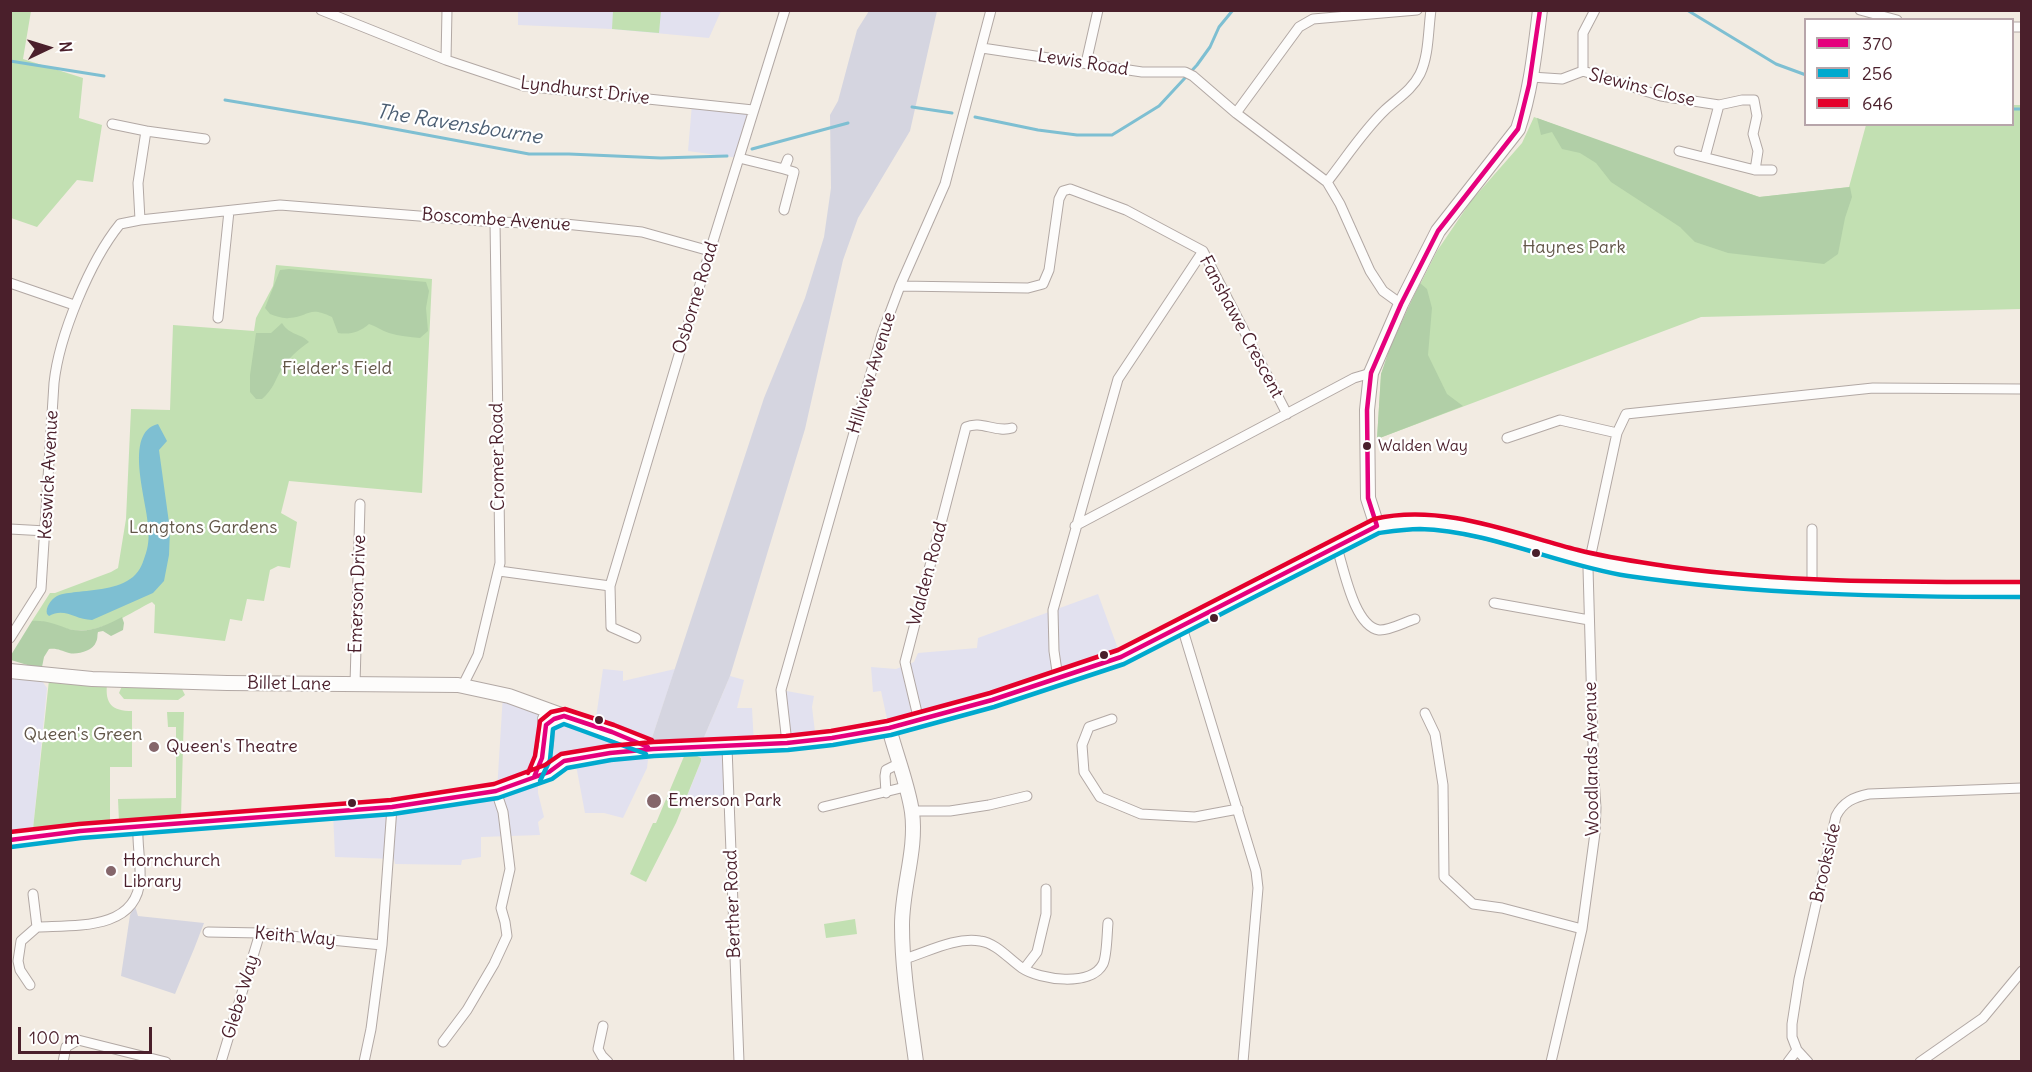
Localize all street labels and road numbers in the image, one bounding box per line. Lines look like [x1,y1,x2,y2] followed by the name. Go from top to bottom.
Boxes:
[1036,45,1130,81] street label: Lewis Road
[1587,64,1697,112] street label: Slewins Close
[519,72,651,110] street label: Lyndhurst Drive
[421,204,571,236] street label: Boscombe Avenue
[669,239,723,357] street label: Osborne Road
[1194,252,1288,402] street label: Fanshawe Crescent
[843,309,901,437] street label: Hillview Avenue
[486,403,510,511] street label: Cromer Road
[35,410,63,540] street label: Keswick Avenue
[904,519,952,629] street label: Walden Road
[345,534,371,654] street label: Emerson Drive
[247,672,331,696] street label: Billet Lane
[1580,681,1604,837] street label: Woodlands Avenue
[1806,821,1846,905] street label: Brookside
[720,849,746,959] street label: Berther Road
[254,923,336,951] street label: Keith Way
[218,952,264,1042] street label: Glebe Way

